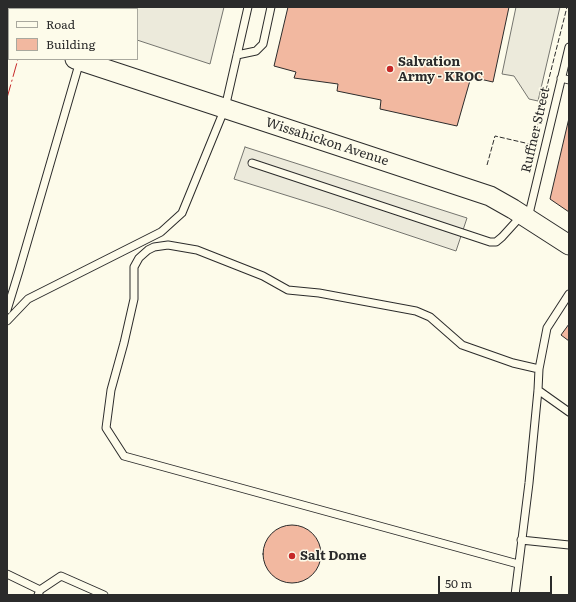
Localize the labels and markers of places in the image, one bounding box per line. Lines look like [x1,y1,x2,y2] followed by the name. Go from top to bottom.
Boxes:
[398,54,483,85] place label: Salvation Army - KROC
[385,64,395,74] marker: Salvation Army - KROC
[300,548,367,564] place label: Salt Dome
[287,551,297,561] marker: Salt Dome

